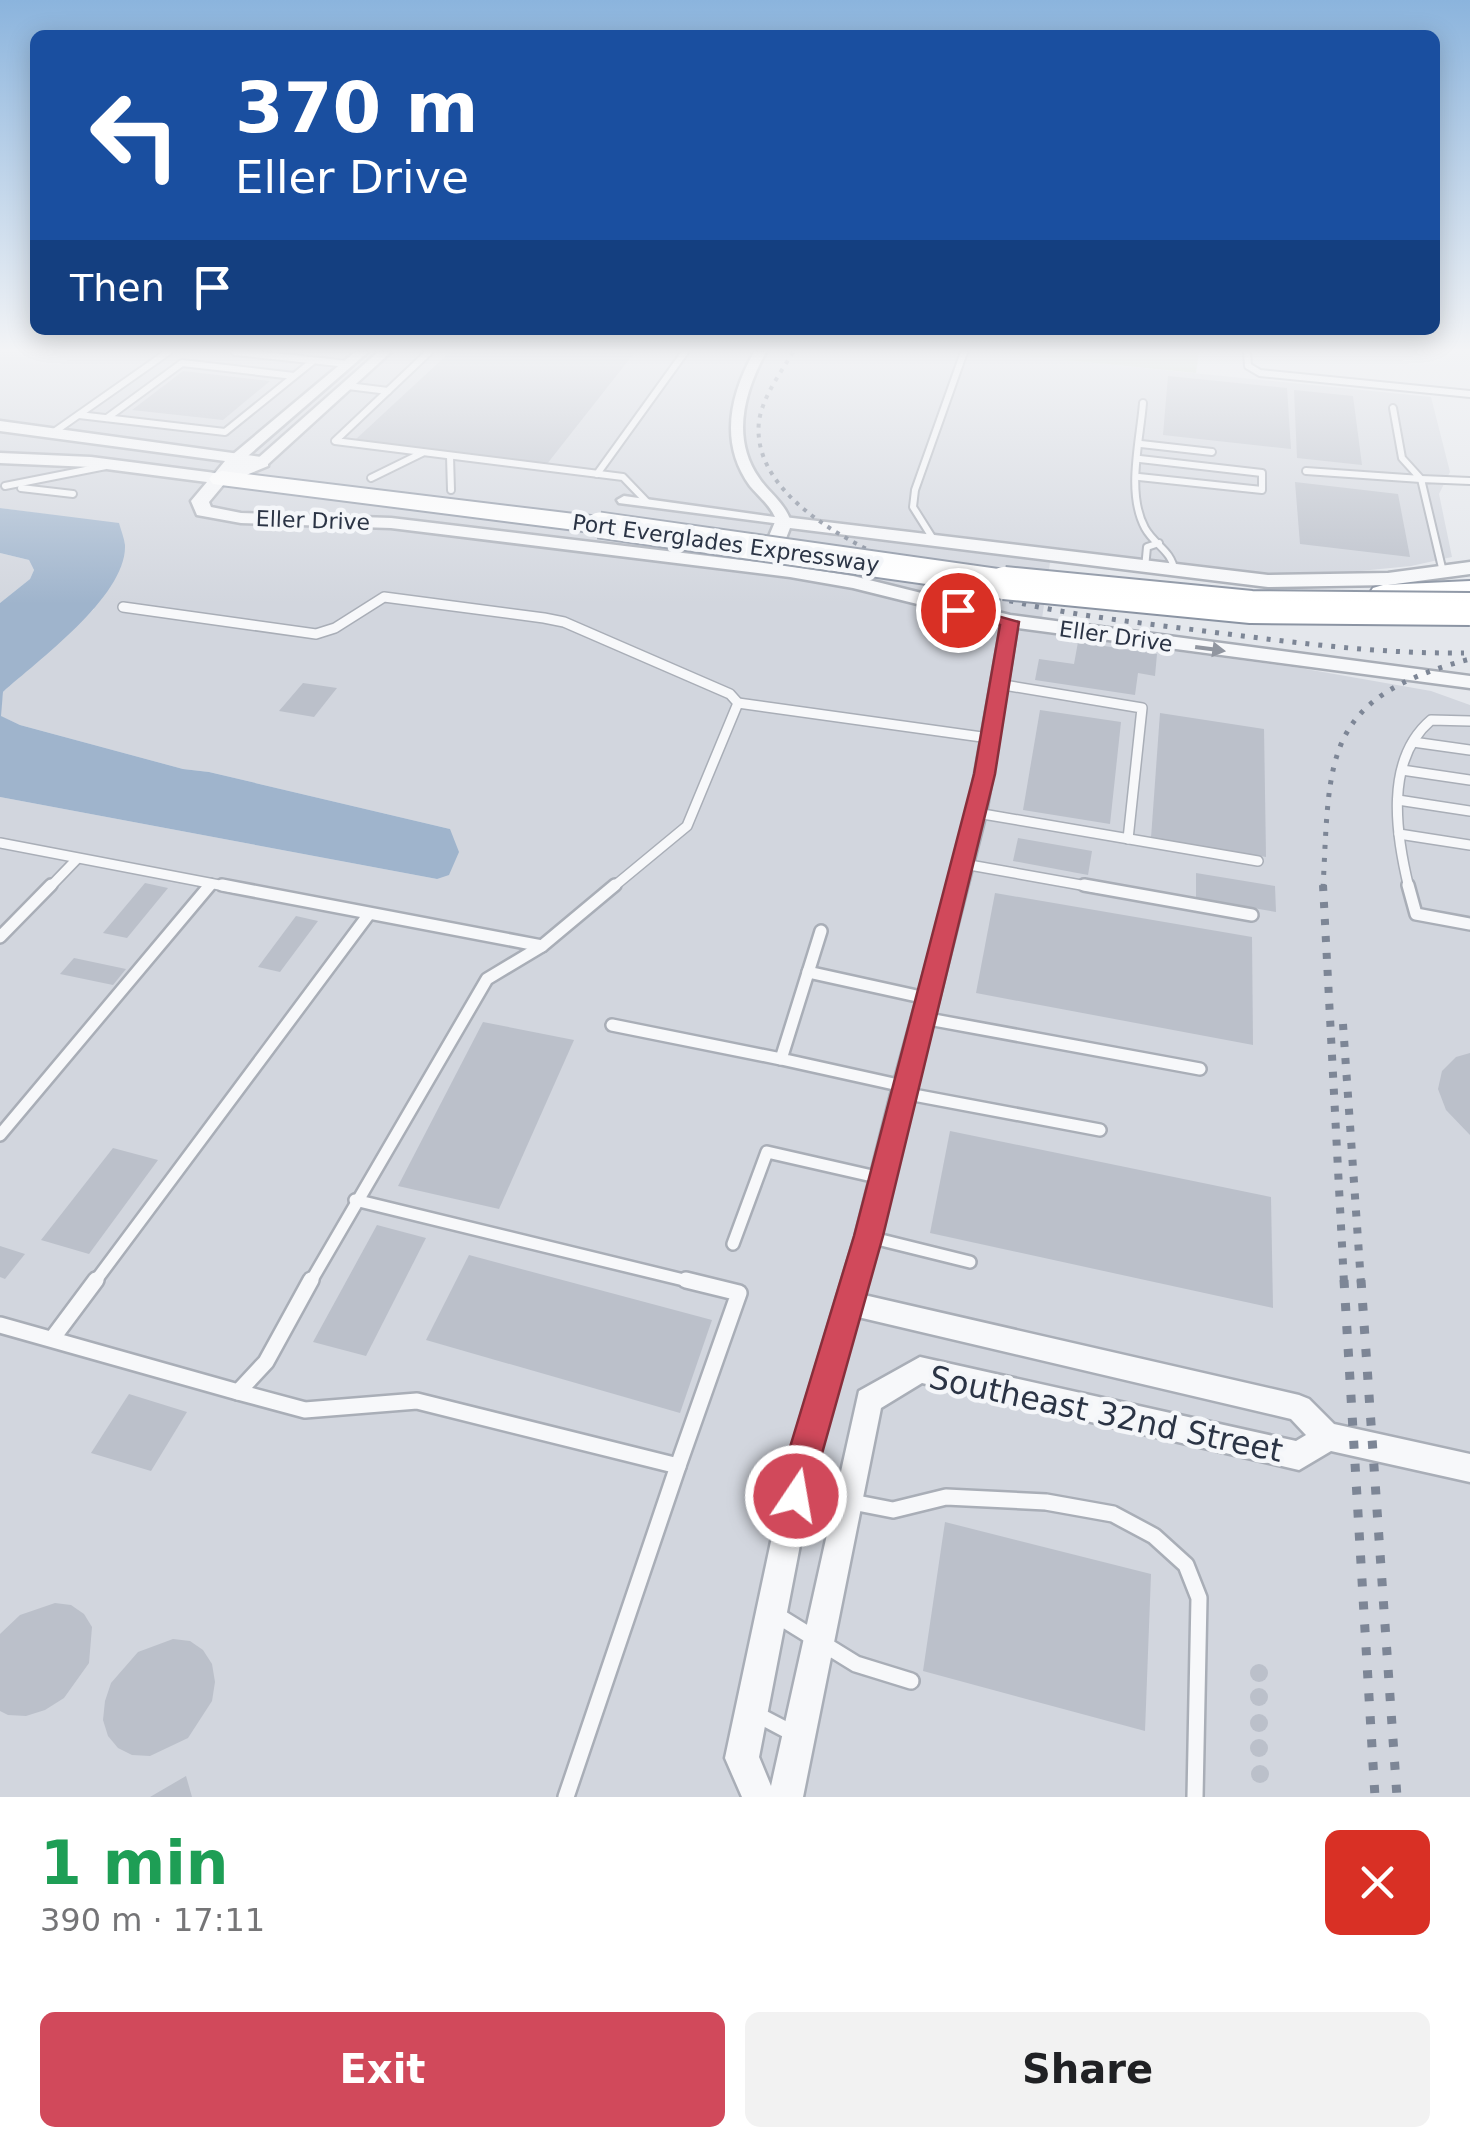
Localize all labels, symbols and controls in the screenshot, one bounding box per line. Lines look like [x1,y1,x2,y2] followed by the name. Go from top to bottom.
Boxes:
[235,67,478,149] text: 370 m
[70,70,200,200] icon: left
[235,151,469,204] text: Eller Drive
[185,260,240,315] icon: arrive
[70,266,165,310] text: Then
[255,506,371,535] street label: Eller Drive
[571,510,881,577] street label: Port Everglades Expressway
[916,568,1001,653] pin
[931,583,986,638] icon: arrive
[1058,616,1174,657] street label: Eller Drive
[1195,641,1227,657] one-way arrow
[926,1358,1286,1470] street label: Southeast 32nd Street
[744,1444,848,1548] position arrow
[40,1828,228,1898] text: 1 min
[1325,1830,1430,1935] button: close
[40,1901,265,1939] text: 390 m · 17:11
[40,2012,725,2127] button: Exit
[745,2012,1430,2127] button: Share

